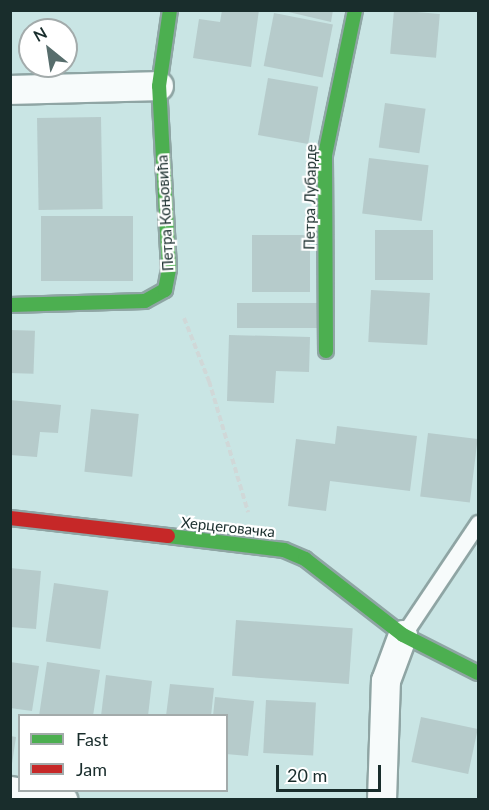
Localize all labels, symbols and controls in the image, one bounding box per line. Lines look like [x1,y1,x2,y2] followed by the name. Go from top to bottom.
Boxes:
[18,18,78,78] north arrow
[30,22,50,45] text: N
[300,144,320,250] street label: Петра Лубарде
[153,154,177,272] street label: Петра Коњовића
[180,513,276,541] street label: Херцеговачка
[18,714,228,792] legend
[76,728,108,750] text: Fast
[279,753,384,791] scale bar
[76,758,107,780] text: Jam
[287,764,327,786] text: 20 m

